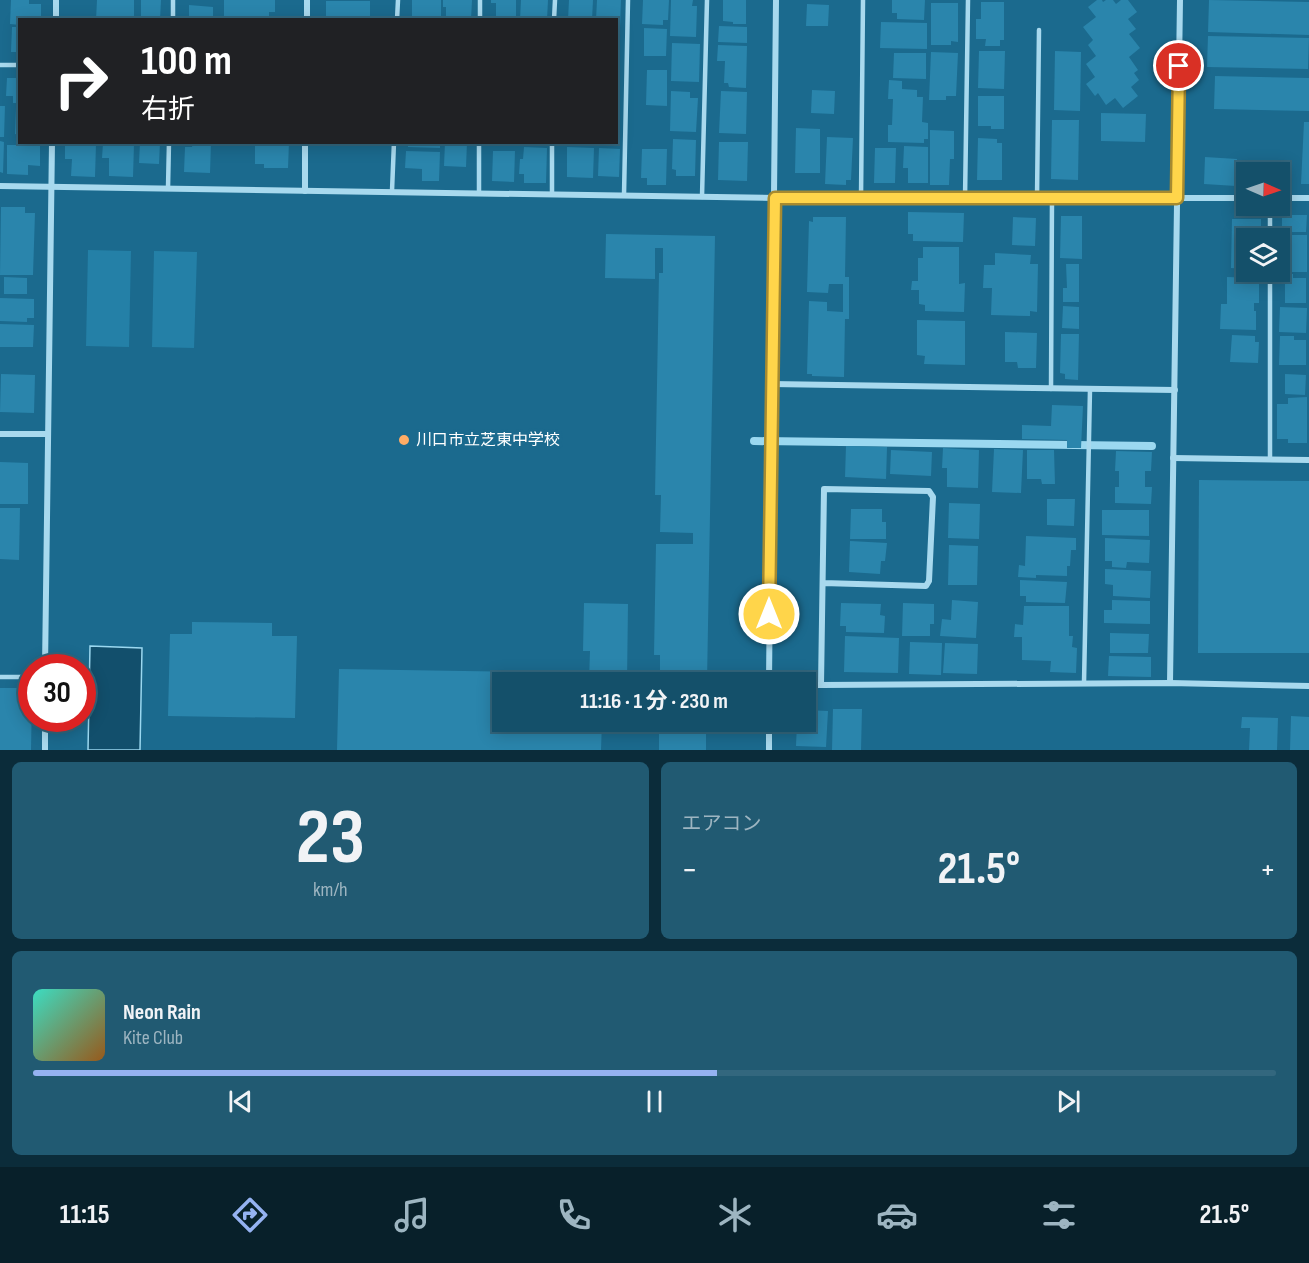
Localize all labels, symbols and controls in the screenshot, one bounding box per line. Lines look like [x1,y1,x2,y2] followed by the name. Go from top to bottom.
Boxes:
[141,36,232,87] text: 100 m
[1153,40,1204,91] pin
[42,42,120,120] icon: right
[1162,49,1195,82] icon: arrive
[141,94,195,126] text: 右折
[1236,162,1290,216] north arrow
[1236,162,1290,282] map controls
[1236,228,1290,282] button: layers
[416,431,560,450] place label: 川口市立芝東中学校
[397,433,411,447] marker: 川口市立芝東中学校
[737,582,801,646] position arrow
[18,654,96,732] speed limit sign: 30
[580,688,728,715] text: 11:16 · 1 分 · 230 m
[296,792,365,885] text: 23
[682,812,762,836] text: エアコン
[937,842,1020,897] text: 21.5°
[682,850,698,890] text: −
[1260,850,1276,890] text: +
[313,878,348,902] text: km/h
[123,999,201,1026] text: Neon Rain
[123,1026,183,1050] text: Kite Club
[224,1085,257,1118] icon: previous
[638,1085,671,1118] icon: pause
[1052,1085,1085,1118] icon: next
[229,1194,271,1236] icon: directions
[391,1194,433,1236] icon: music
[553,1194,595,1236] icon: phone
[714,1194,756,1236] icon: climate
[876,1194,918,1236] icon: car
[1038,1194,1080,1236] icon: filters
[60,1199,110,1231] text: 11:15
[1200,1199,1249,1231] text: 21.5°

